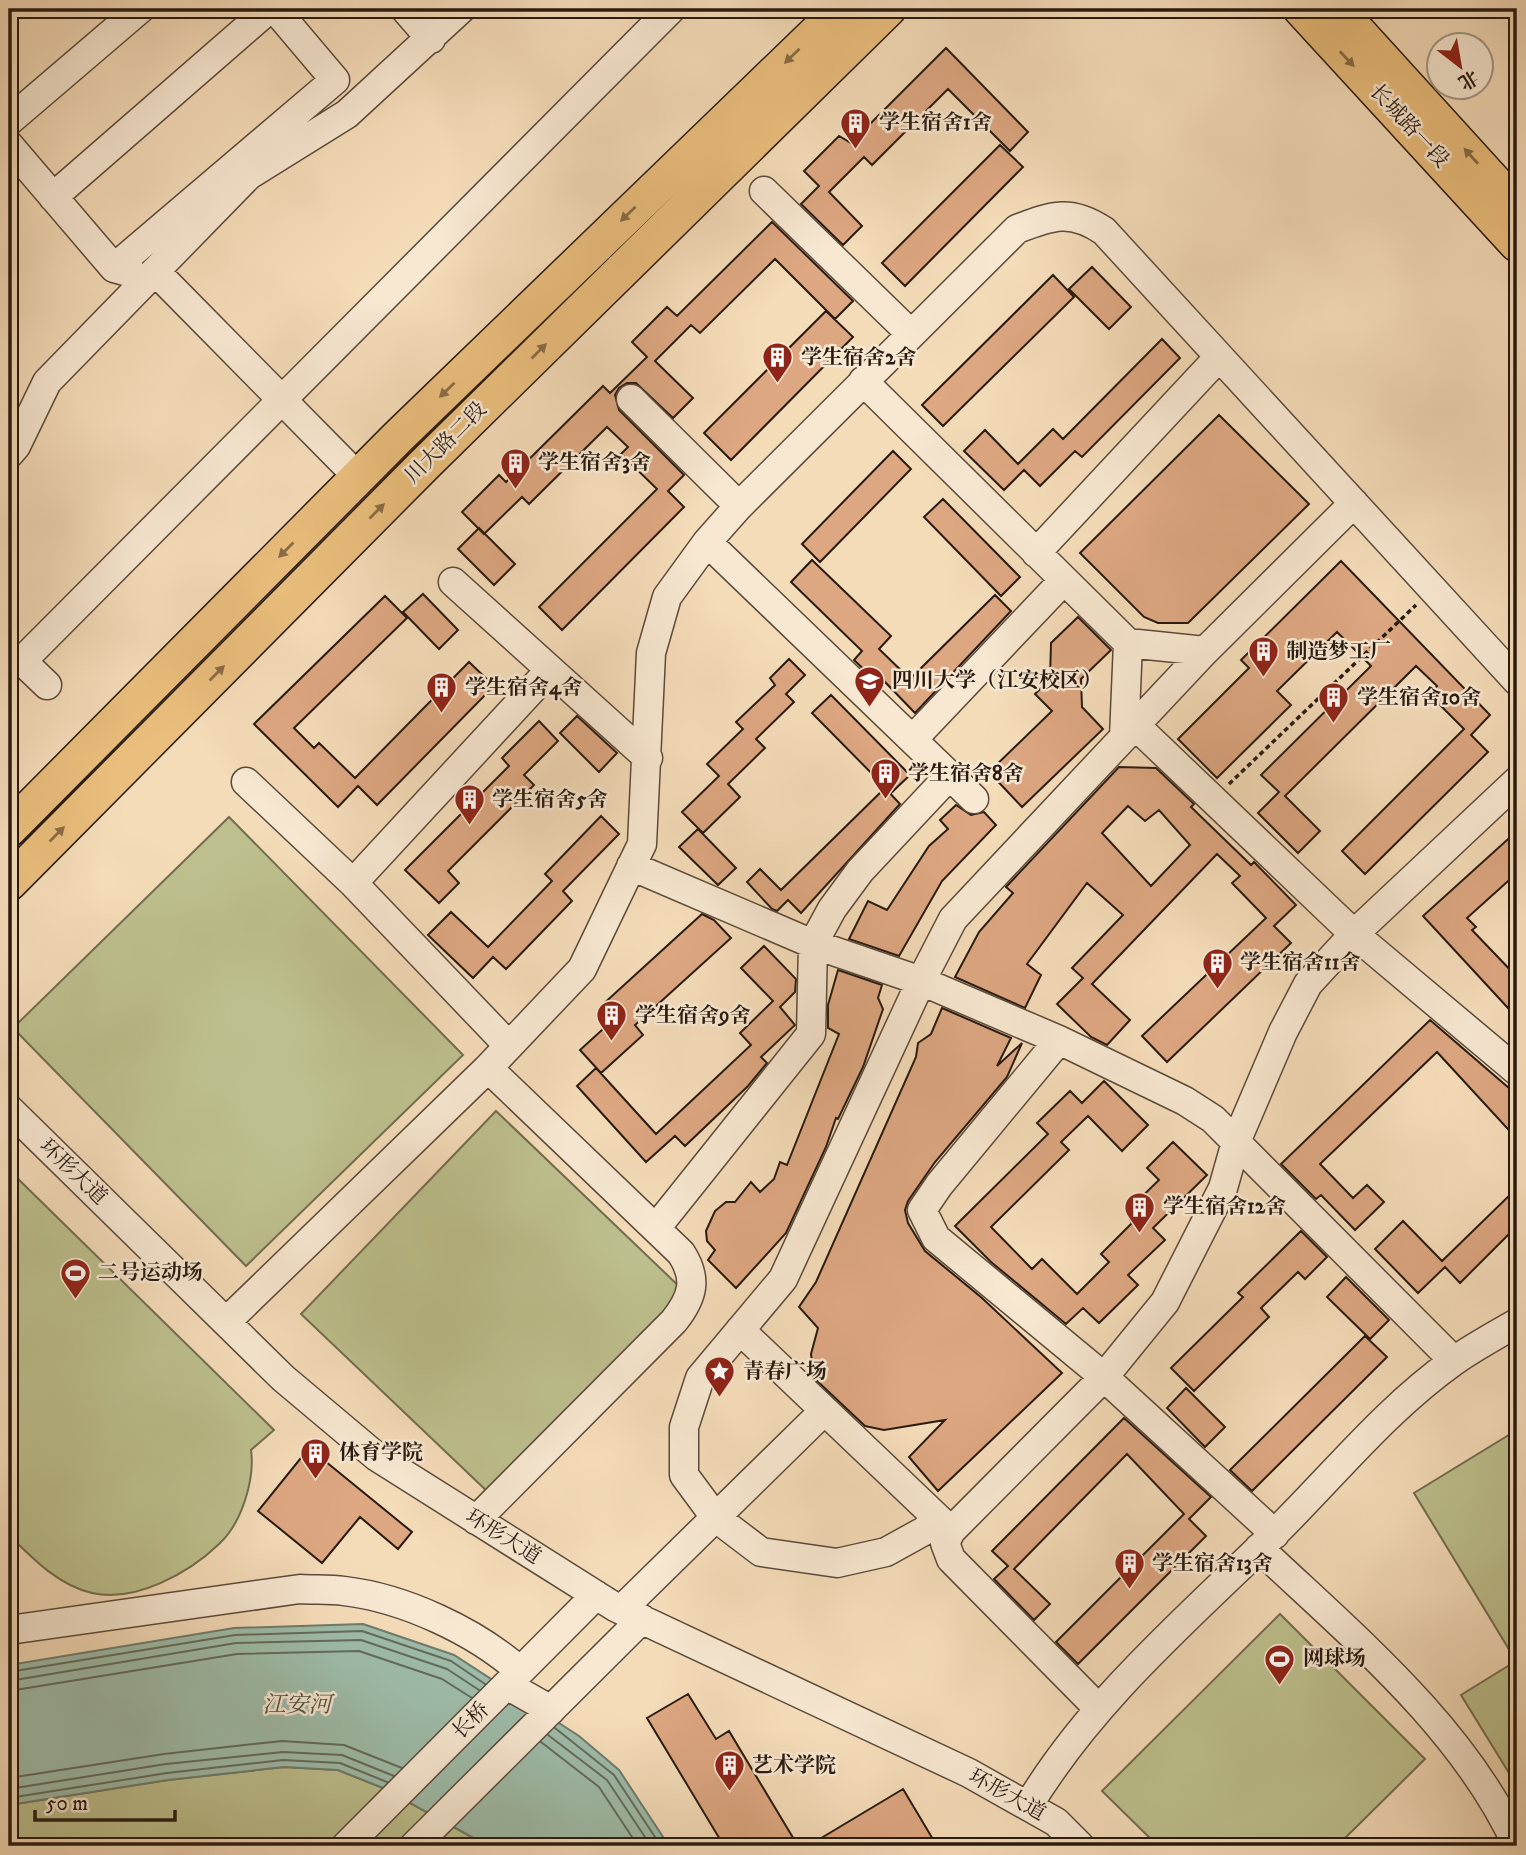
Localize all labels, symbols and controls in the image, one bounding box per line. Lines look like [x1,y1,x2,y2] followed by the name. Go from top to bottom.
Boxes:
[1424,32,1494,102] north arrow
[783,48,800,65] one-way arrow
[1339,50,1355,67] one-way arrow
[1454,65,1482,94] text: 北
[1364,79,1454,173] street label: 长城路一段
[839,106,873,150] building icon: 学生宿舍1舍
[879,110,992,136] place label: 学生宿舍1舍
[1464,148,1480,165] one-way arrow
[620,206,637,222] one-way arrow
[761,341,795,385] building icon: 学生宿舍2舍
[530,344,547,360] one-way arrow
[801,345,916,371] place label: 学生宿舍2舍
[439,381,456,397] one-way arrow
[400,397,492,489] street label: 川大路二段
[498,446,532,490] building icon: 学生宿舍3舍
[538,450,651,476] place label: 学生宿舍3舍
[369,503,386,520] one-way arrow
[278,541,294,558] one-way arrow
[1246,635,1280,679] building icon: 制造梦工厂
[1286,639,1391,665] place label: 制造梦工厂
[852,664,886,708] school or university icon: 四川大学（江安校区）
[209,665,225,681] one-way arrow
[892,668,1102,694] place label: 四川大学（江安校区）
[425,671,459,715] building icon: 学生宿舍4舍
[465,675,582,701] place label: 学生宿舍4舍
[1317,681,1351,725] building icon: 学生宿舍10舍
[1357,685,1481,711] place label: 学生宿舍10舍
[868,757,902,801] building icon: 学生宿舍8舍
[908,761,1024,787] place label: 学生宿舍8舍
[452,783,486,827] building icon: 学生宿舍5舍
[492,787,607,813] place label: 学生宿舍5舍
[48,826,65,843] one-way arrow
[1200,946,1234,990] building icon: 学生宿舍11舍
[1240,950,1360,976] place label: 学生宿舍11舍
[595,999,629,1043] building icon: 学生宿舍9舍
[635,1003,750,1029] place label: 学生宿舍9舍
[34,1133,112,1211] street label: 环形大道
[1123,1190,1157,1234] building icon: 学生宿舍12舍
[1163,1194,1286,1220] place label: 学生宿舍12舍
[58,1256,92,1300] sports icon: 二号运动场
[98,1260,203,1286] place label: 二号运动场
[703,1355,737,1399] place icon: 青春广场
[743,1359,827,1385] place label: 青春广场
[299,1436,333,1480] building icon: 体育学院
[339,1440,423,1466] place label: 体育学院
[460,1504,546,1570] street label: 环形大道
[1112,1547,1146,1591] building icon: 学生宿舍13舍
[1152,1551,1273,1577] place label: 学生宿舍13舍
[1263,1642,1297,1686] sports icon: 网球场
[1303,1646,1366,1672] place label: 网球场
[263,1691,336,1720] water label: 江安河
[447,1697,495,1745] street label: 长桥
[712,1749,746,1793] building icon: 艺术学院
[752,1753,836,1779] place label: 艺术学院
[964,1763,1050,1827] street label: 环形大道
[35,1778,175,1822] scale bar
[46,1791,88,1817] text: 50 m

